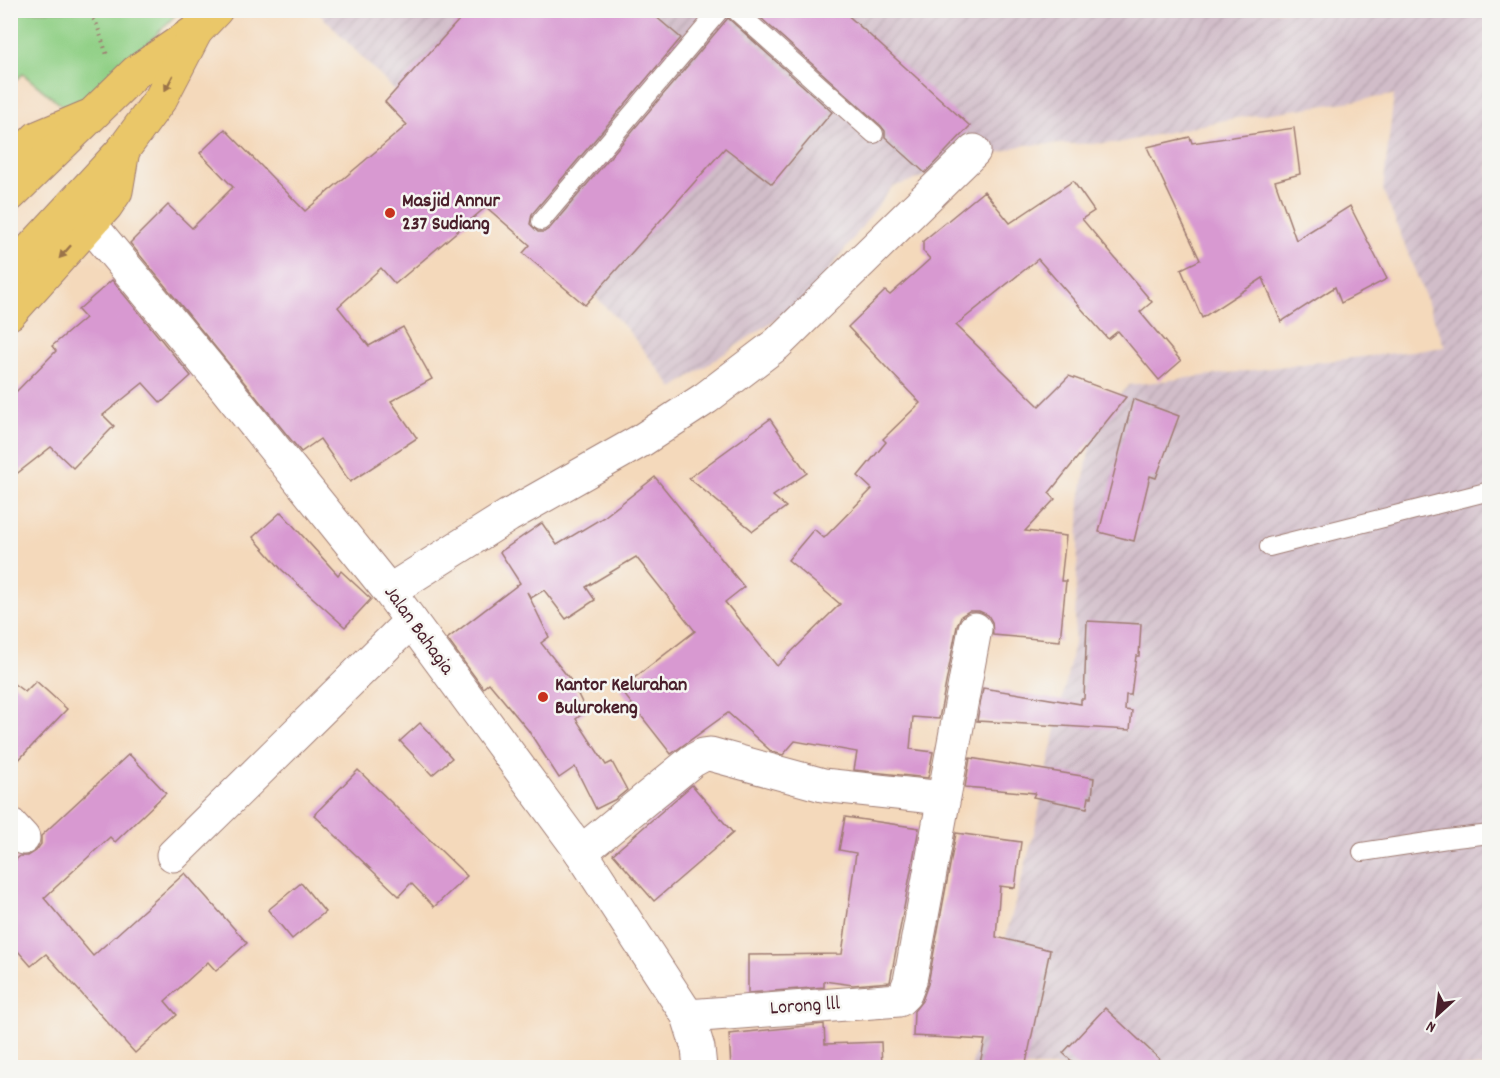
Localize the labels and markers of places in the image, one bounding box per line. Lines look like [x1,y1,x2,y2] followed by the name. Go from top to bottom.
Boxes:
[402,188,500,239] place label: Masjid Annur 237 Sudiang
[383,206,397,220] marker: Masjid Annur 237 Sudiang
[555,672,687,723] place label: Kantor Kelurahan Bulurokeng
[536,690,550,704] marker: Kantor Kelurahan Bulurokeng

